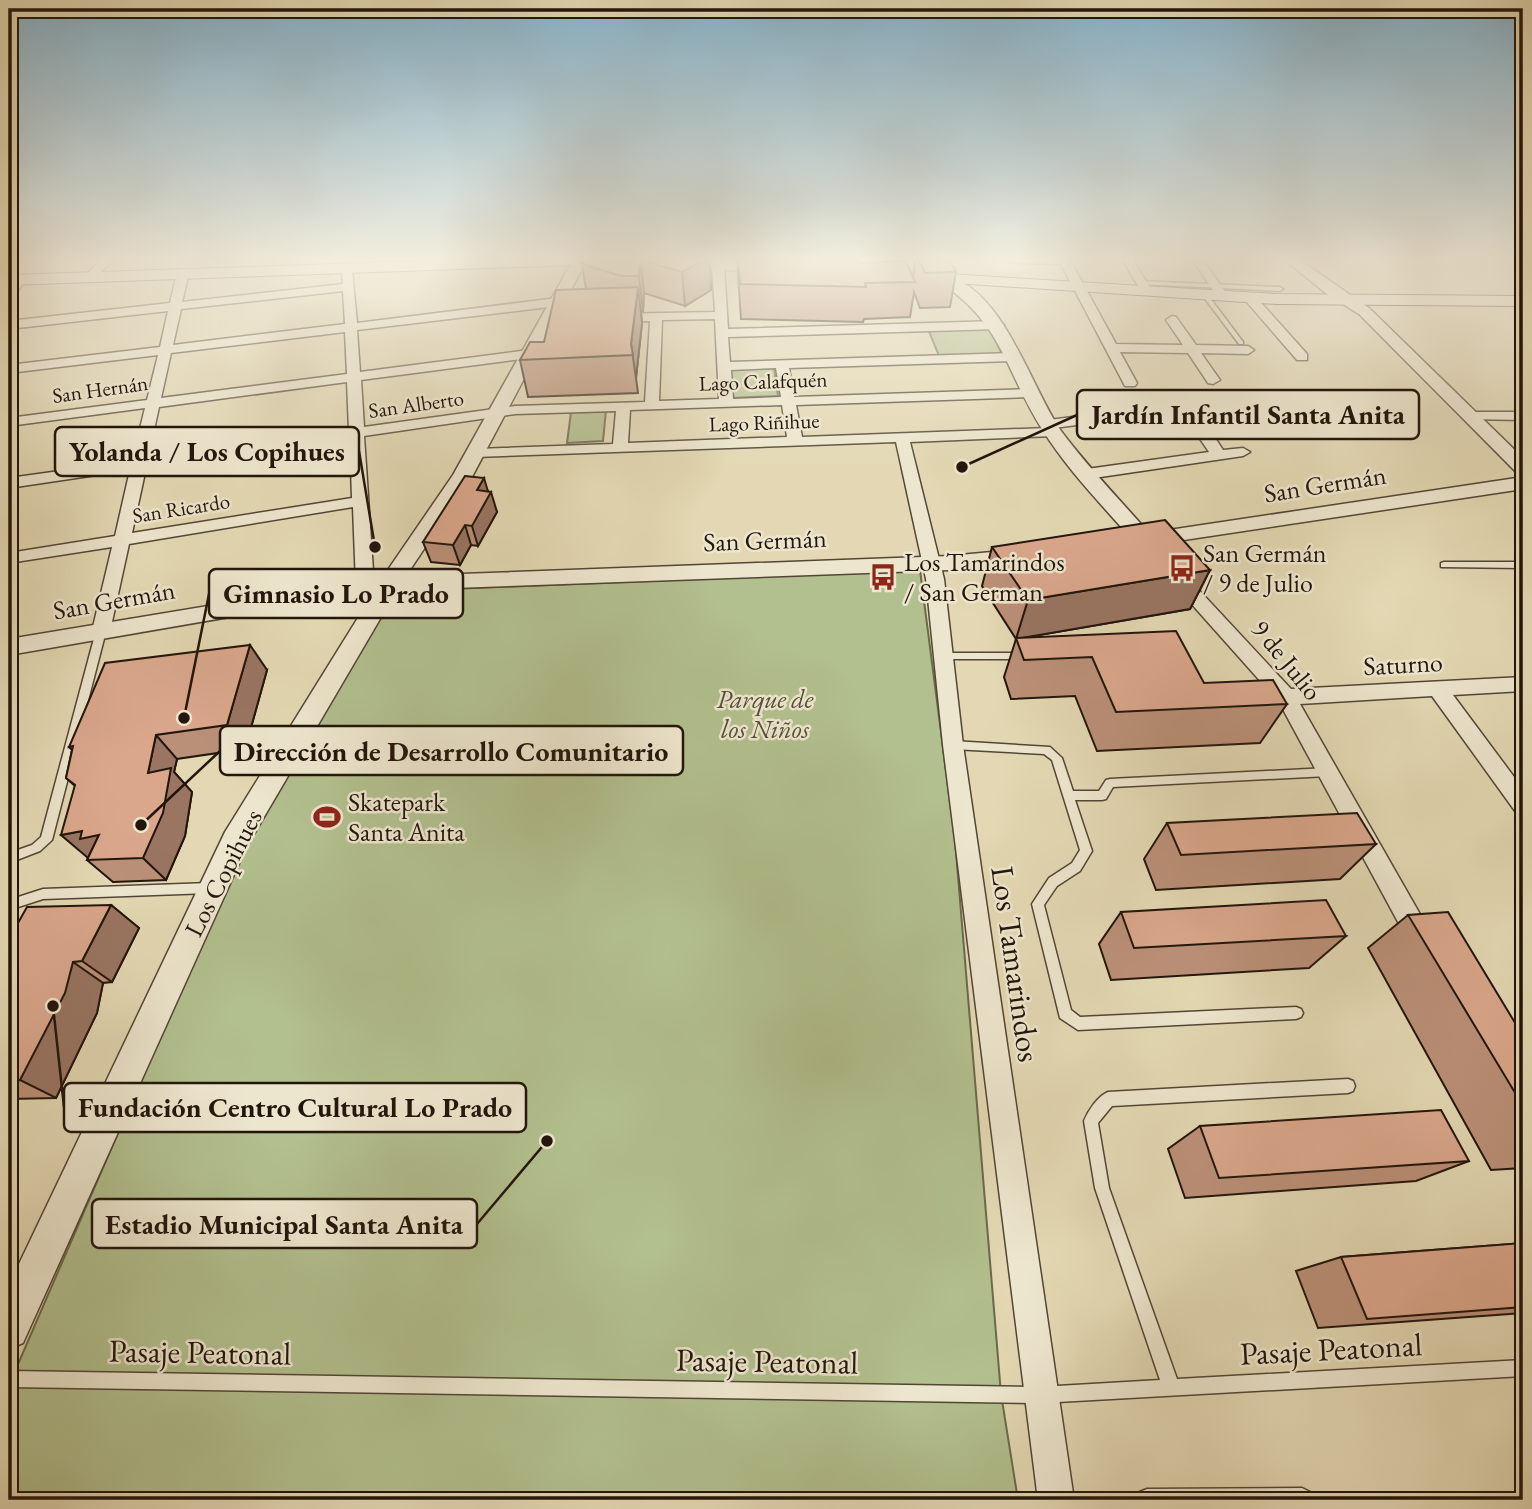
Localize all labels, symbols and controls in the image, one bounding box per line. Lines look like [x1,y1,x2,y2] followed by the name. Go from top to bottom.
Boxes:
[698,365,828,397] street label: Lago Calafquén
[50,369,150,409] street label: San Hernán
[367,384,465,424] street label: San Alberto
[1077,390,1419,439] callout: Jardín Infantil Santa Anita
[1088,396,1406,432] text: Jardín Infantil Santa Anita
[708,407,820,437] street label: Lago Riñihue
[55,427,359,476] callout: Yolanda / Los Copihues
[69,433,345,469] text: Yolanda / Los Copihues
[1261,458,1389,510] street label: San Germán
[130,487,232,529] street label: San Ricardo
[703,521,828,559] street label: San Germán
[1203,536,1327,600] place label: San Germán / 9 de Julio
[904,545,1065,609] place label: Los Tamarindos / San German
[1167,553,1197,583] bus stop icon: San Germán / 9 de Julio
[868,562,898,592] bus stop icon: Los Tamarindos / San German
[209,569,463,618] callout: Gimnasio Lo Prado
[50,572,178,627] street label: San Germán
[223,575,449,611] text: Gimnasio Lo Prado
[1244,613,1330,707] street label: 9 de Julio
[1362,645,1444,683] street label: Saturno
[716,682,815,746] park label: Parque de los Niños
[220,726,683,775] callout: Dirección de Desarrollo Comunitario
[234,733,668,769] text: Dirección de Desarrollo Comunitario
[348,785,465,849] place label: Skatepark Santa Anita
[312,802,342,832] sports icon: Skatepark Santa Anita
[176,804,270,942] street label: Los Copihues
[981,863,1051,1065] street label: Los Tamarindos
[64,1083,526,1132] callout: Fundación Centro Cultural Lo Prado
[78,1089,512,1125] text: Fundación Centro Cultural Lo Prado
[92,1199,477,1248] callout: Estadio Municipal Santa Anita
[105,1206,464,1242] text: Estadio Municipal Santa Anita
[1239,1323,1423,1375] street label: Pasaje Peatonal
[109,1329,292,1375] street label: Pasaje Peatonal
[676,1338,859,1384] street label: Pasaje Peatonal

